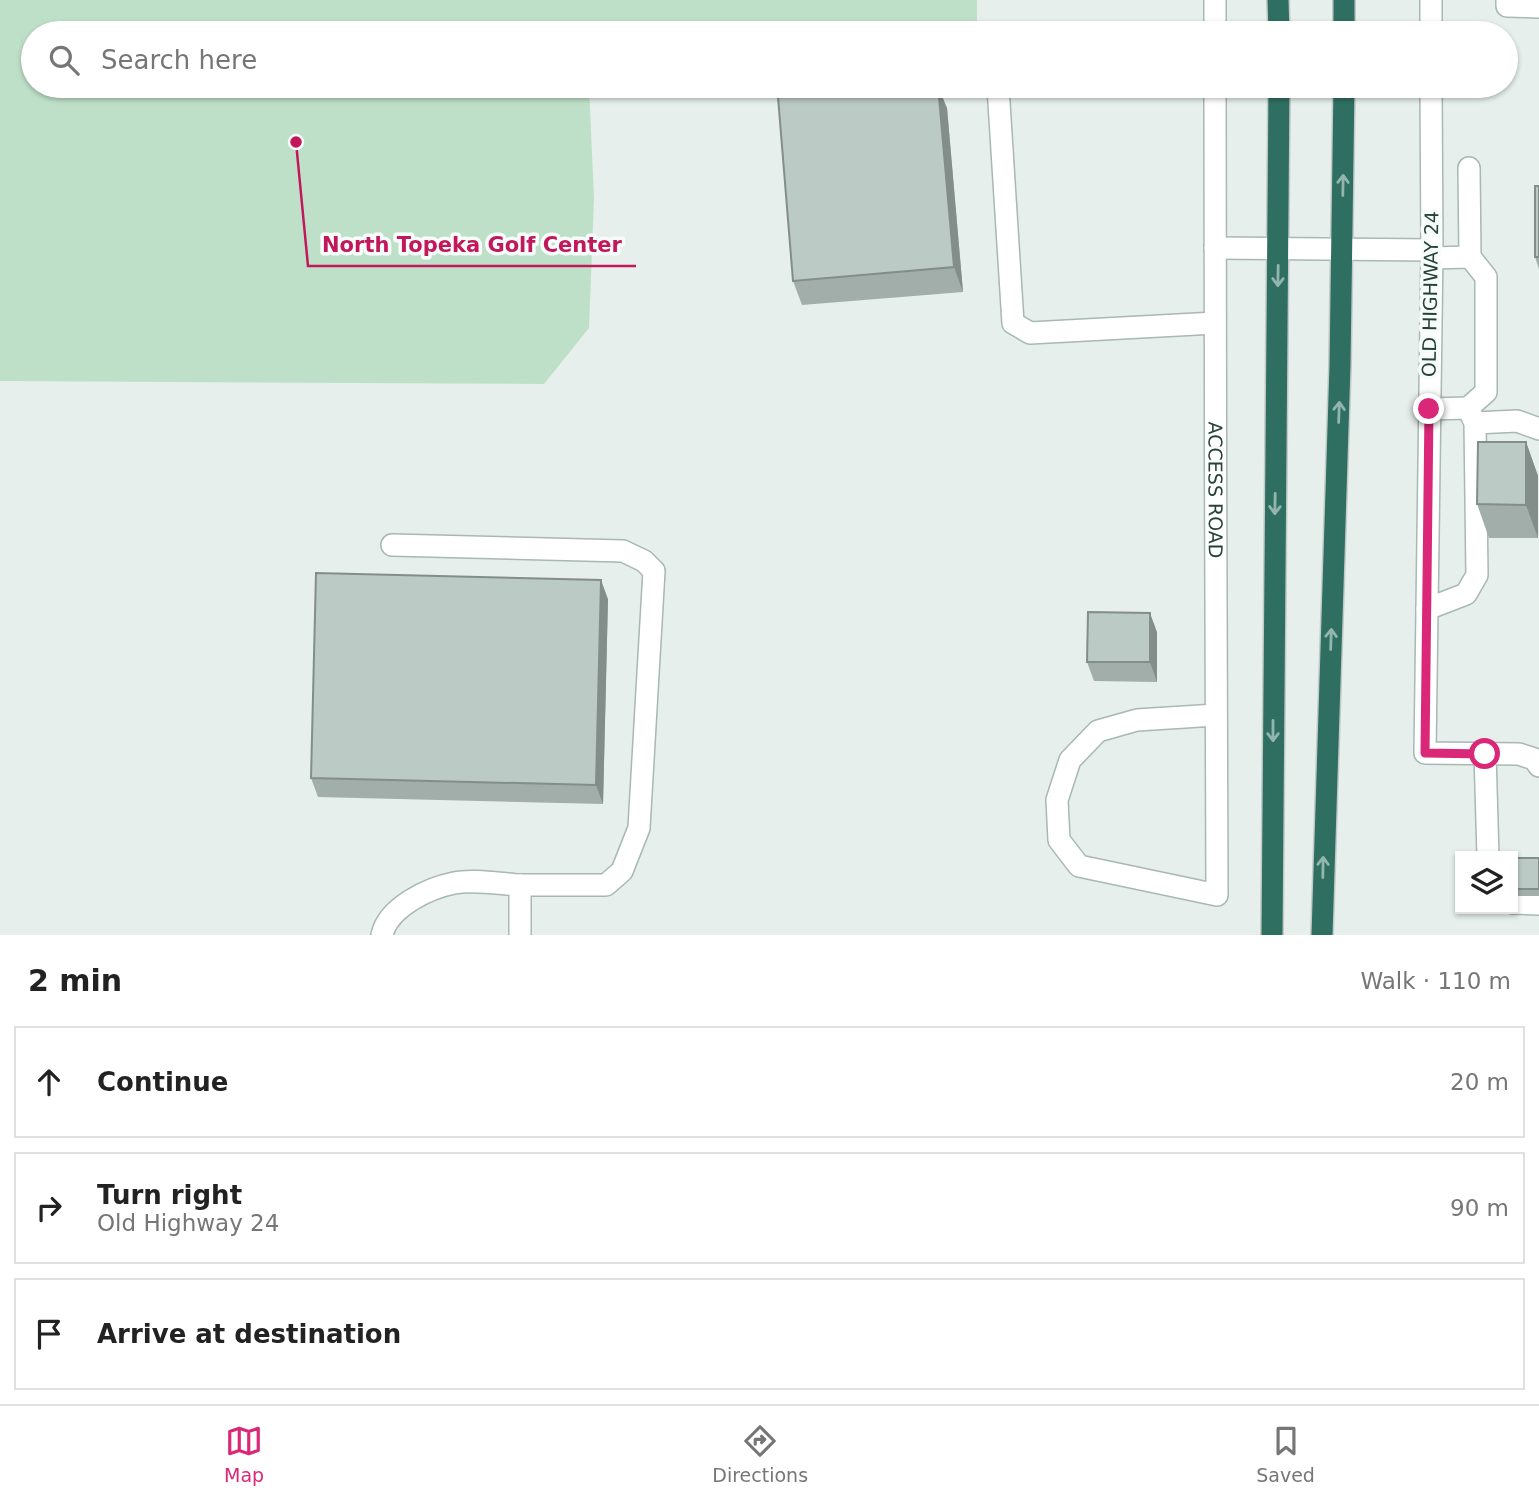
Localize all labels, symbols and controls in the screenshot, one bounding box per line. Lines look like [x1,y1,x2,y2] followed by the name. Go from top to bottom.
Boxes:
[21,21,1518,98] search box
[45,41,83,79] icon: search
[101,45,257,75] text: Search here
[1336,173,1350,196] one-way arrow
[1418,211,1442,377] street label: OLD HIGHWAY 24
[308,224,636,266] callout: North Topeka Golf Center
[322,233,623,257] text: North Topeka Golf Center
[1271,265,1285,288] one-way arrow
[1413,393,1444,424] route end
[1332,401,1345,424] one-way arrow
[1204,422,1227,558] street label: ACCESS ROAD
[1268,492,1281,515] one-way arrow
[1324,628,1337,651] one-way arrow
[1266,720,1279,743] one-way arrow
[1469,738,1500,769] route start
[1455,851,1518,914] map controls
[1455,851,1518,914] button: layers
[1316,856,1330,879] one-way arrow
[28,963,122,998] text: 2 min
[1360,968,1511,994] text: Walk · 110 m
[30,1063,68,1101] icon: ahead
[97,1067,228,1097] text: Continue
[1450,1069,1509,1095] text: 20 m
[97,1180,242,1210] text: Turn right
[30,1189,68,1227] icon: right
[1450,1195,1509,1221] text: 90 m
[97,1210,279,1236] text: Old Highway 24
[30,1315,68,1353] icon: arrive
[97,1319,401,1349] text: Arrive at destination
[224,1422,264,1486] tab: Map
[712,1422,808,1486] tab: Directions
[1256,1422,1315,1486] tab: Saved

